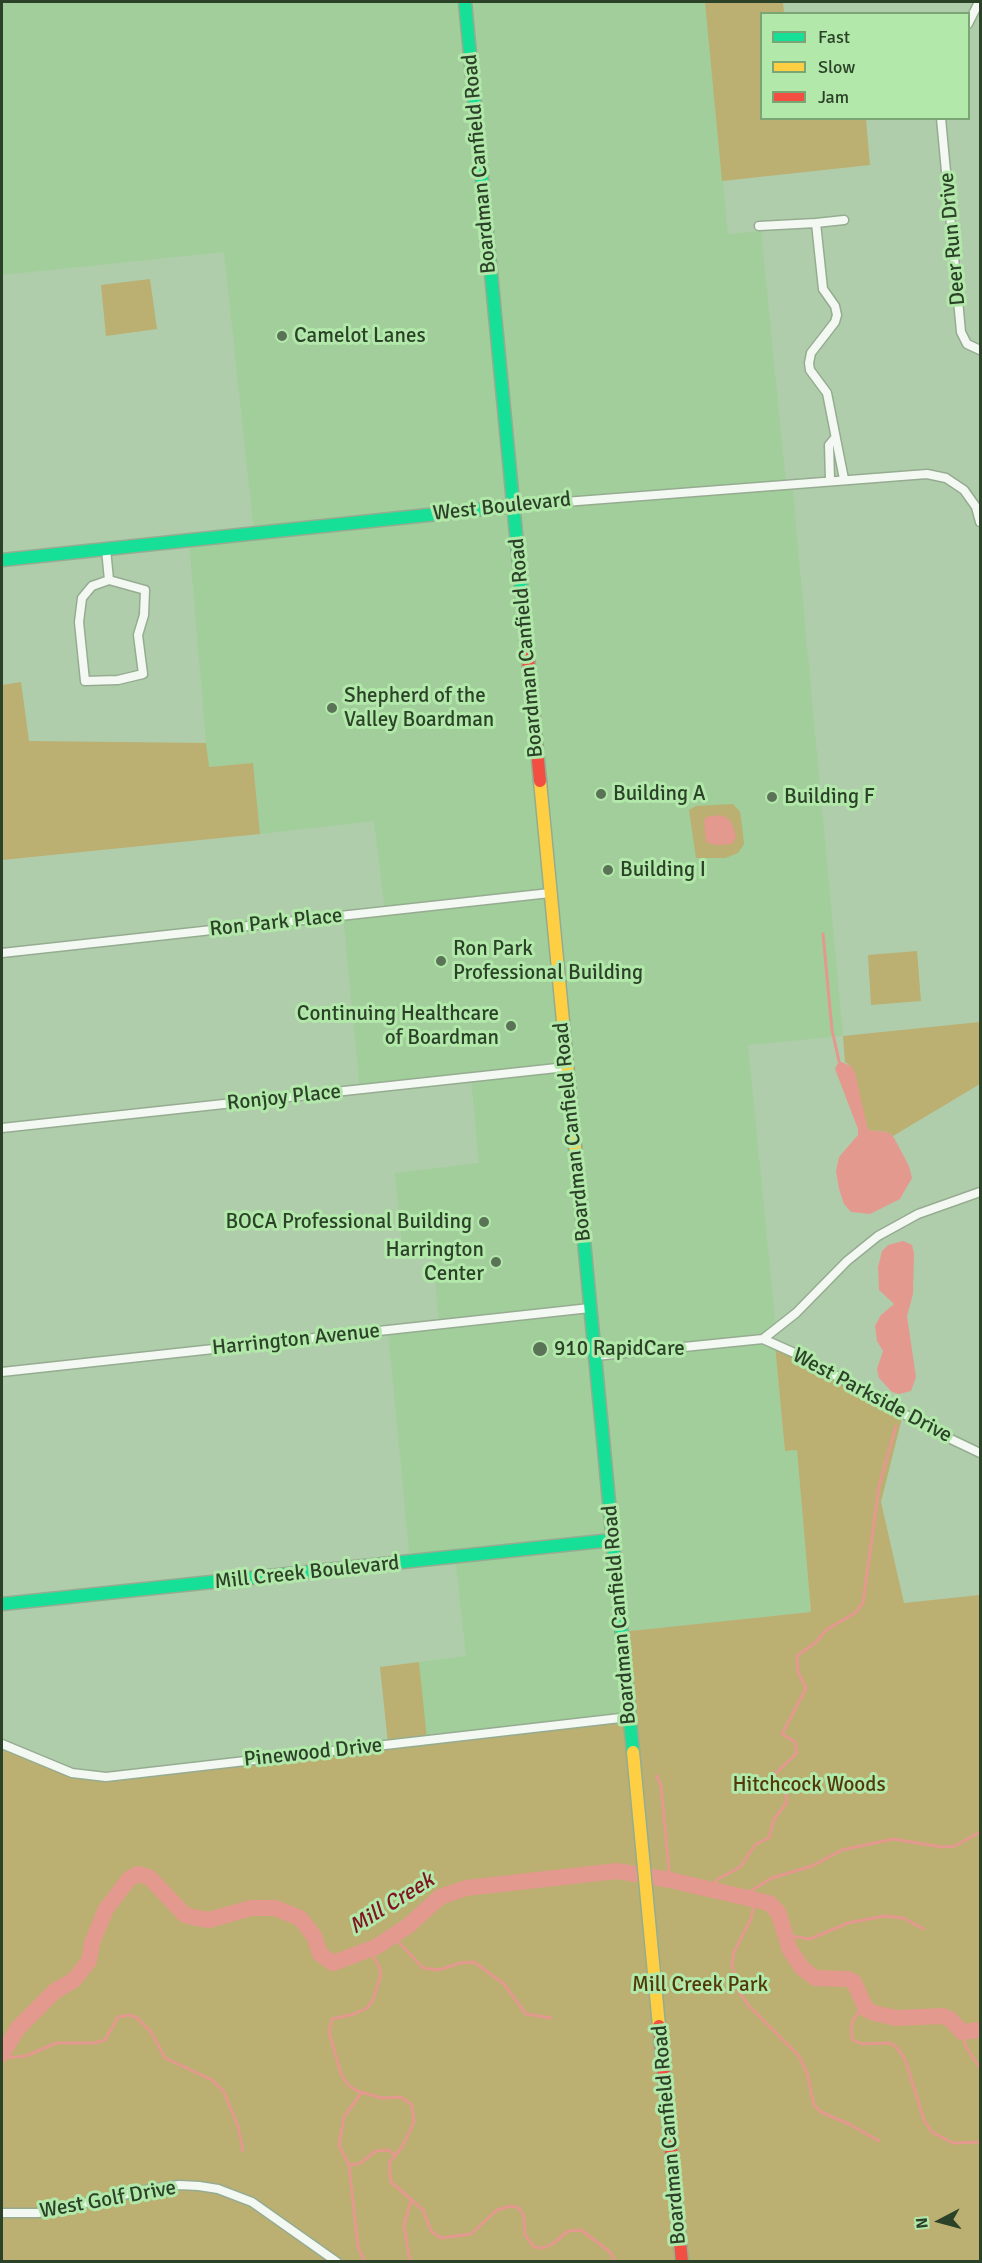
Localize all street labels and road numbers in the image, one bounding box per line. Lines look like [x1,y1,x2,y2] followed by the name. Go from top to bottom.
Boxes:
[458,53,502,275] street label: Boardman Canfield Road
[935,171,971,307] street label: Deer Run Drive
[432,487,572,527] street label: West Boulevard
[505,537,549,759] street label: Boardman Canfield Road
[208,904,344,942] street label: Ron Park Place
[549,1021,597,1243] street label: Boardman Canfield Road
[226,1079,342,1117] street label: Ronjoy Place
[211,1319,381,1361] street label: Harrington Avenue
[788,1343,956,1449] street label: West Parkside Drive
[598,1504,642,1726] street label: Boardman Canfield Road
[213,1551,401,1595] street label: Mill Creek Boulevard
[243,1733,383,1773] street label: Pinewood Drive
[648,2024,692,2246] street label: Boardman Canfield Road
[38,2176,178,2224] street label: West Golf Drive

